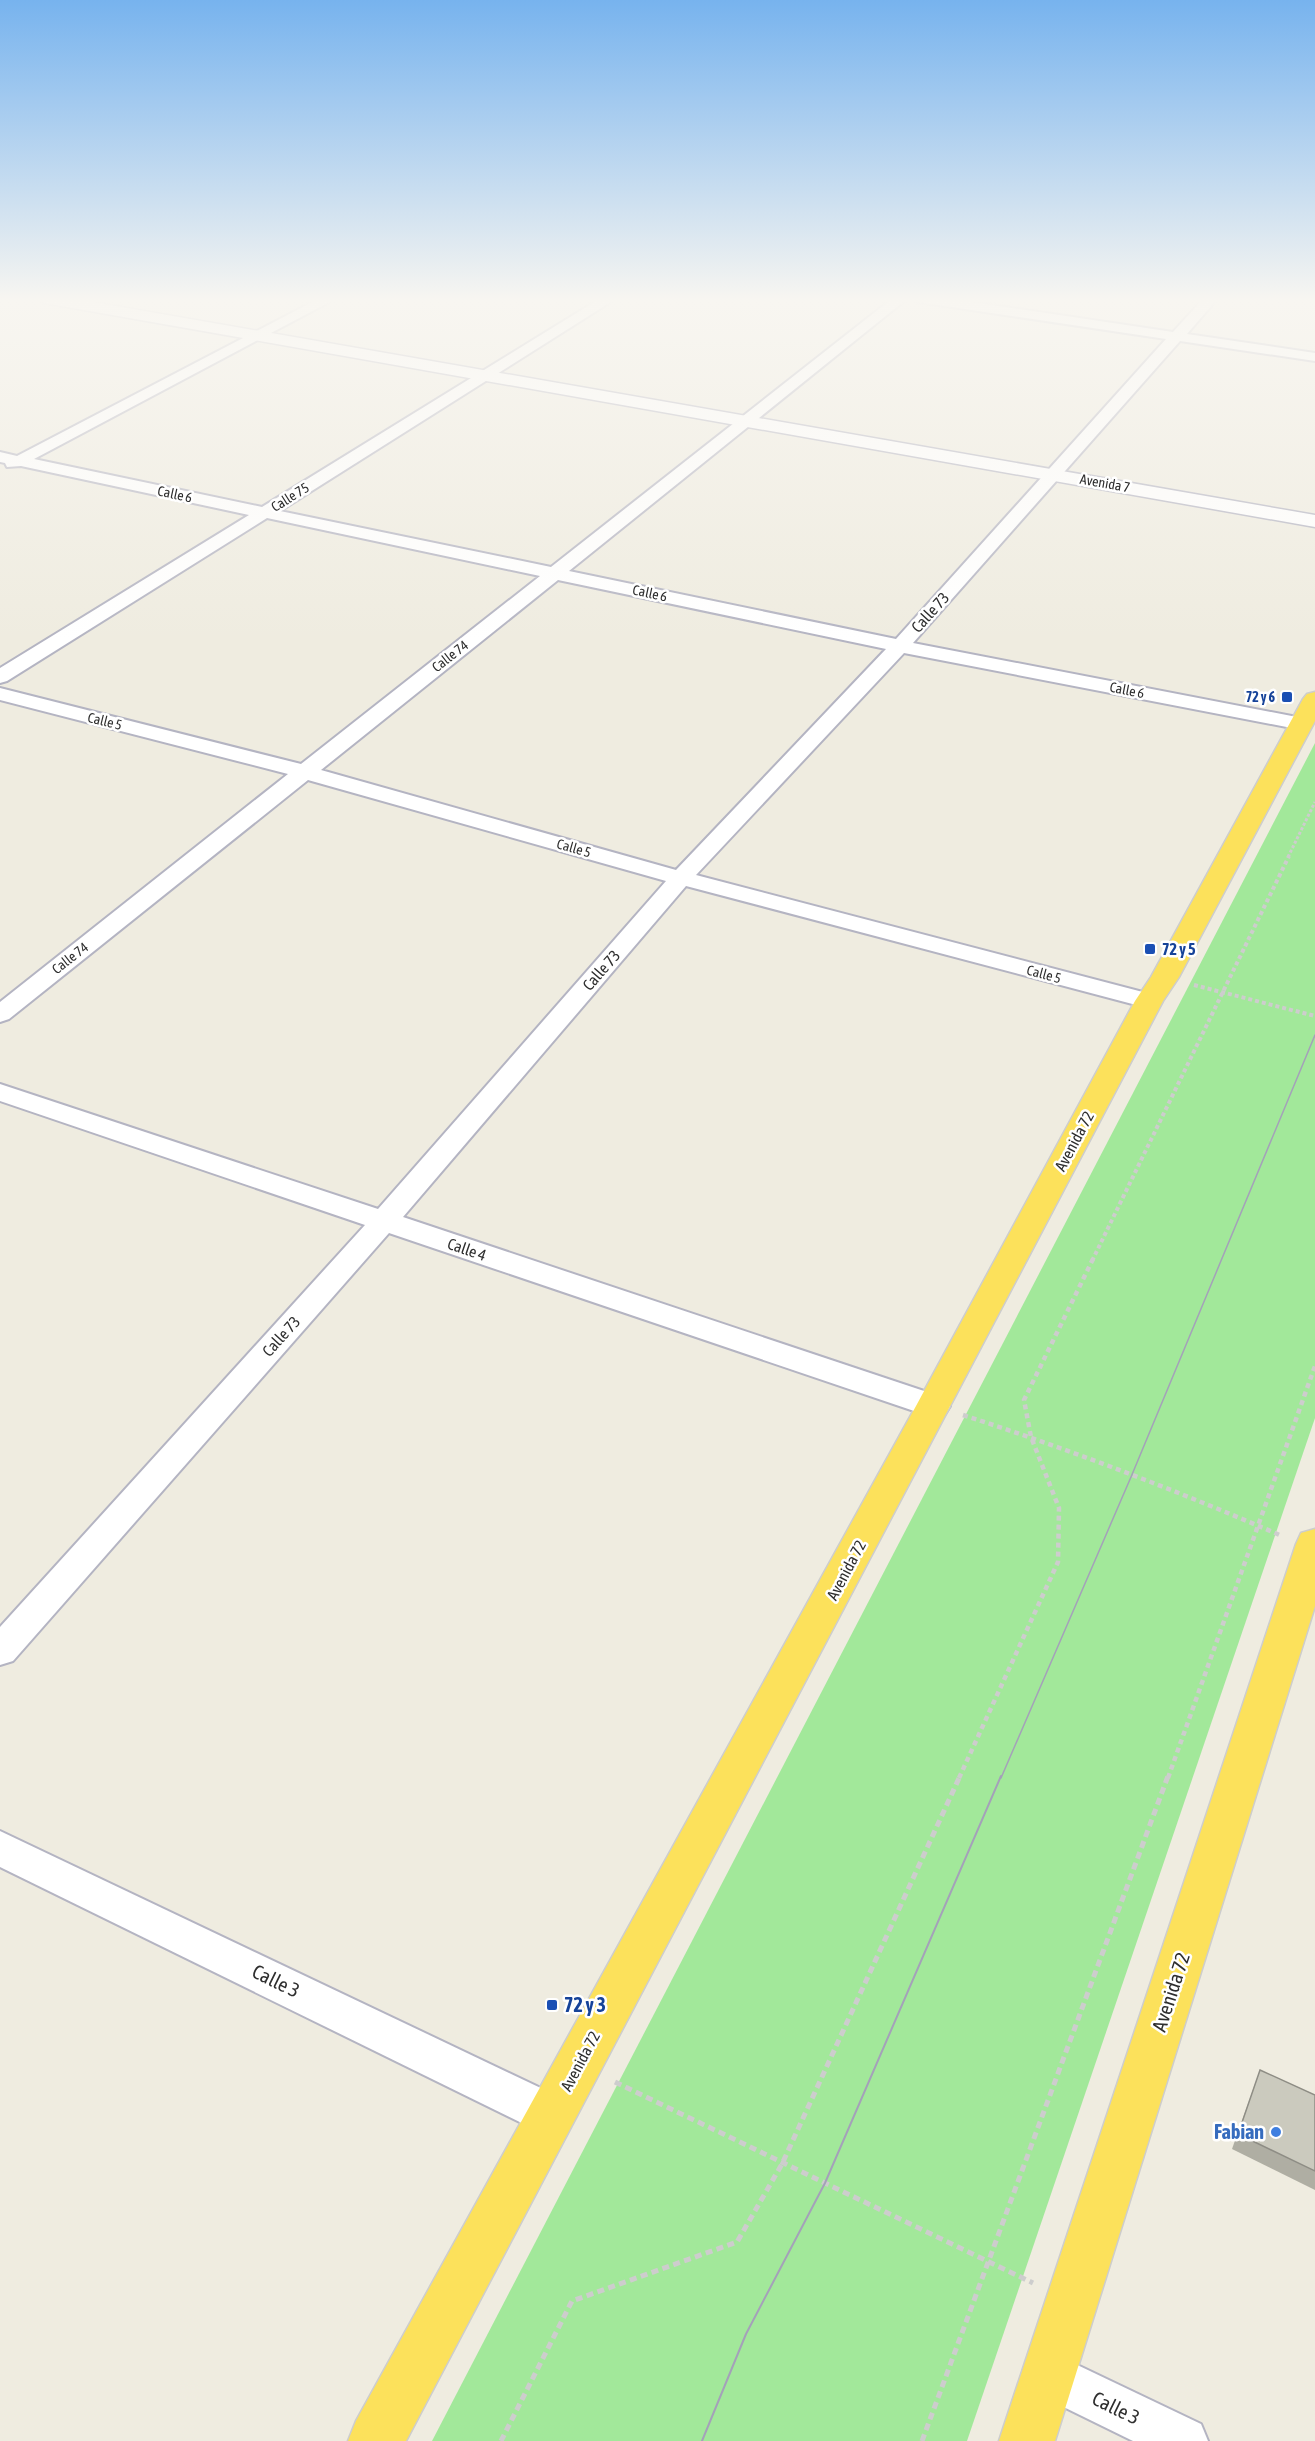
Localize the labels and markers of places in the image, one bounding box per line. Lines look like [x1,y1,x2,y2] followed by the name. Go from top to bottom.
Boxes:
[1246,689,1275,705] place label: 72 y 6
[1280,690,1294,704] marker: 72 y 6
[1162,940,1196,958] place label: 72 y 5
[1143,942,1157,956] marker: 72 y 5
[564,1993,606,2016] place label: 72 y 3
[545,1998,559,2012] marker: 72 y 3
[1214,2120,1264,2143] place label: Fabian
[1269,2125,1283,2139] marker: Fabian

